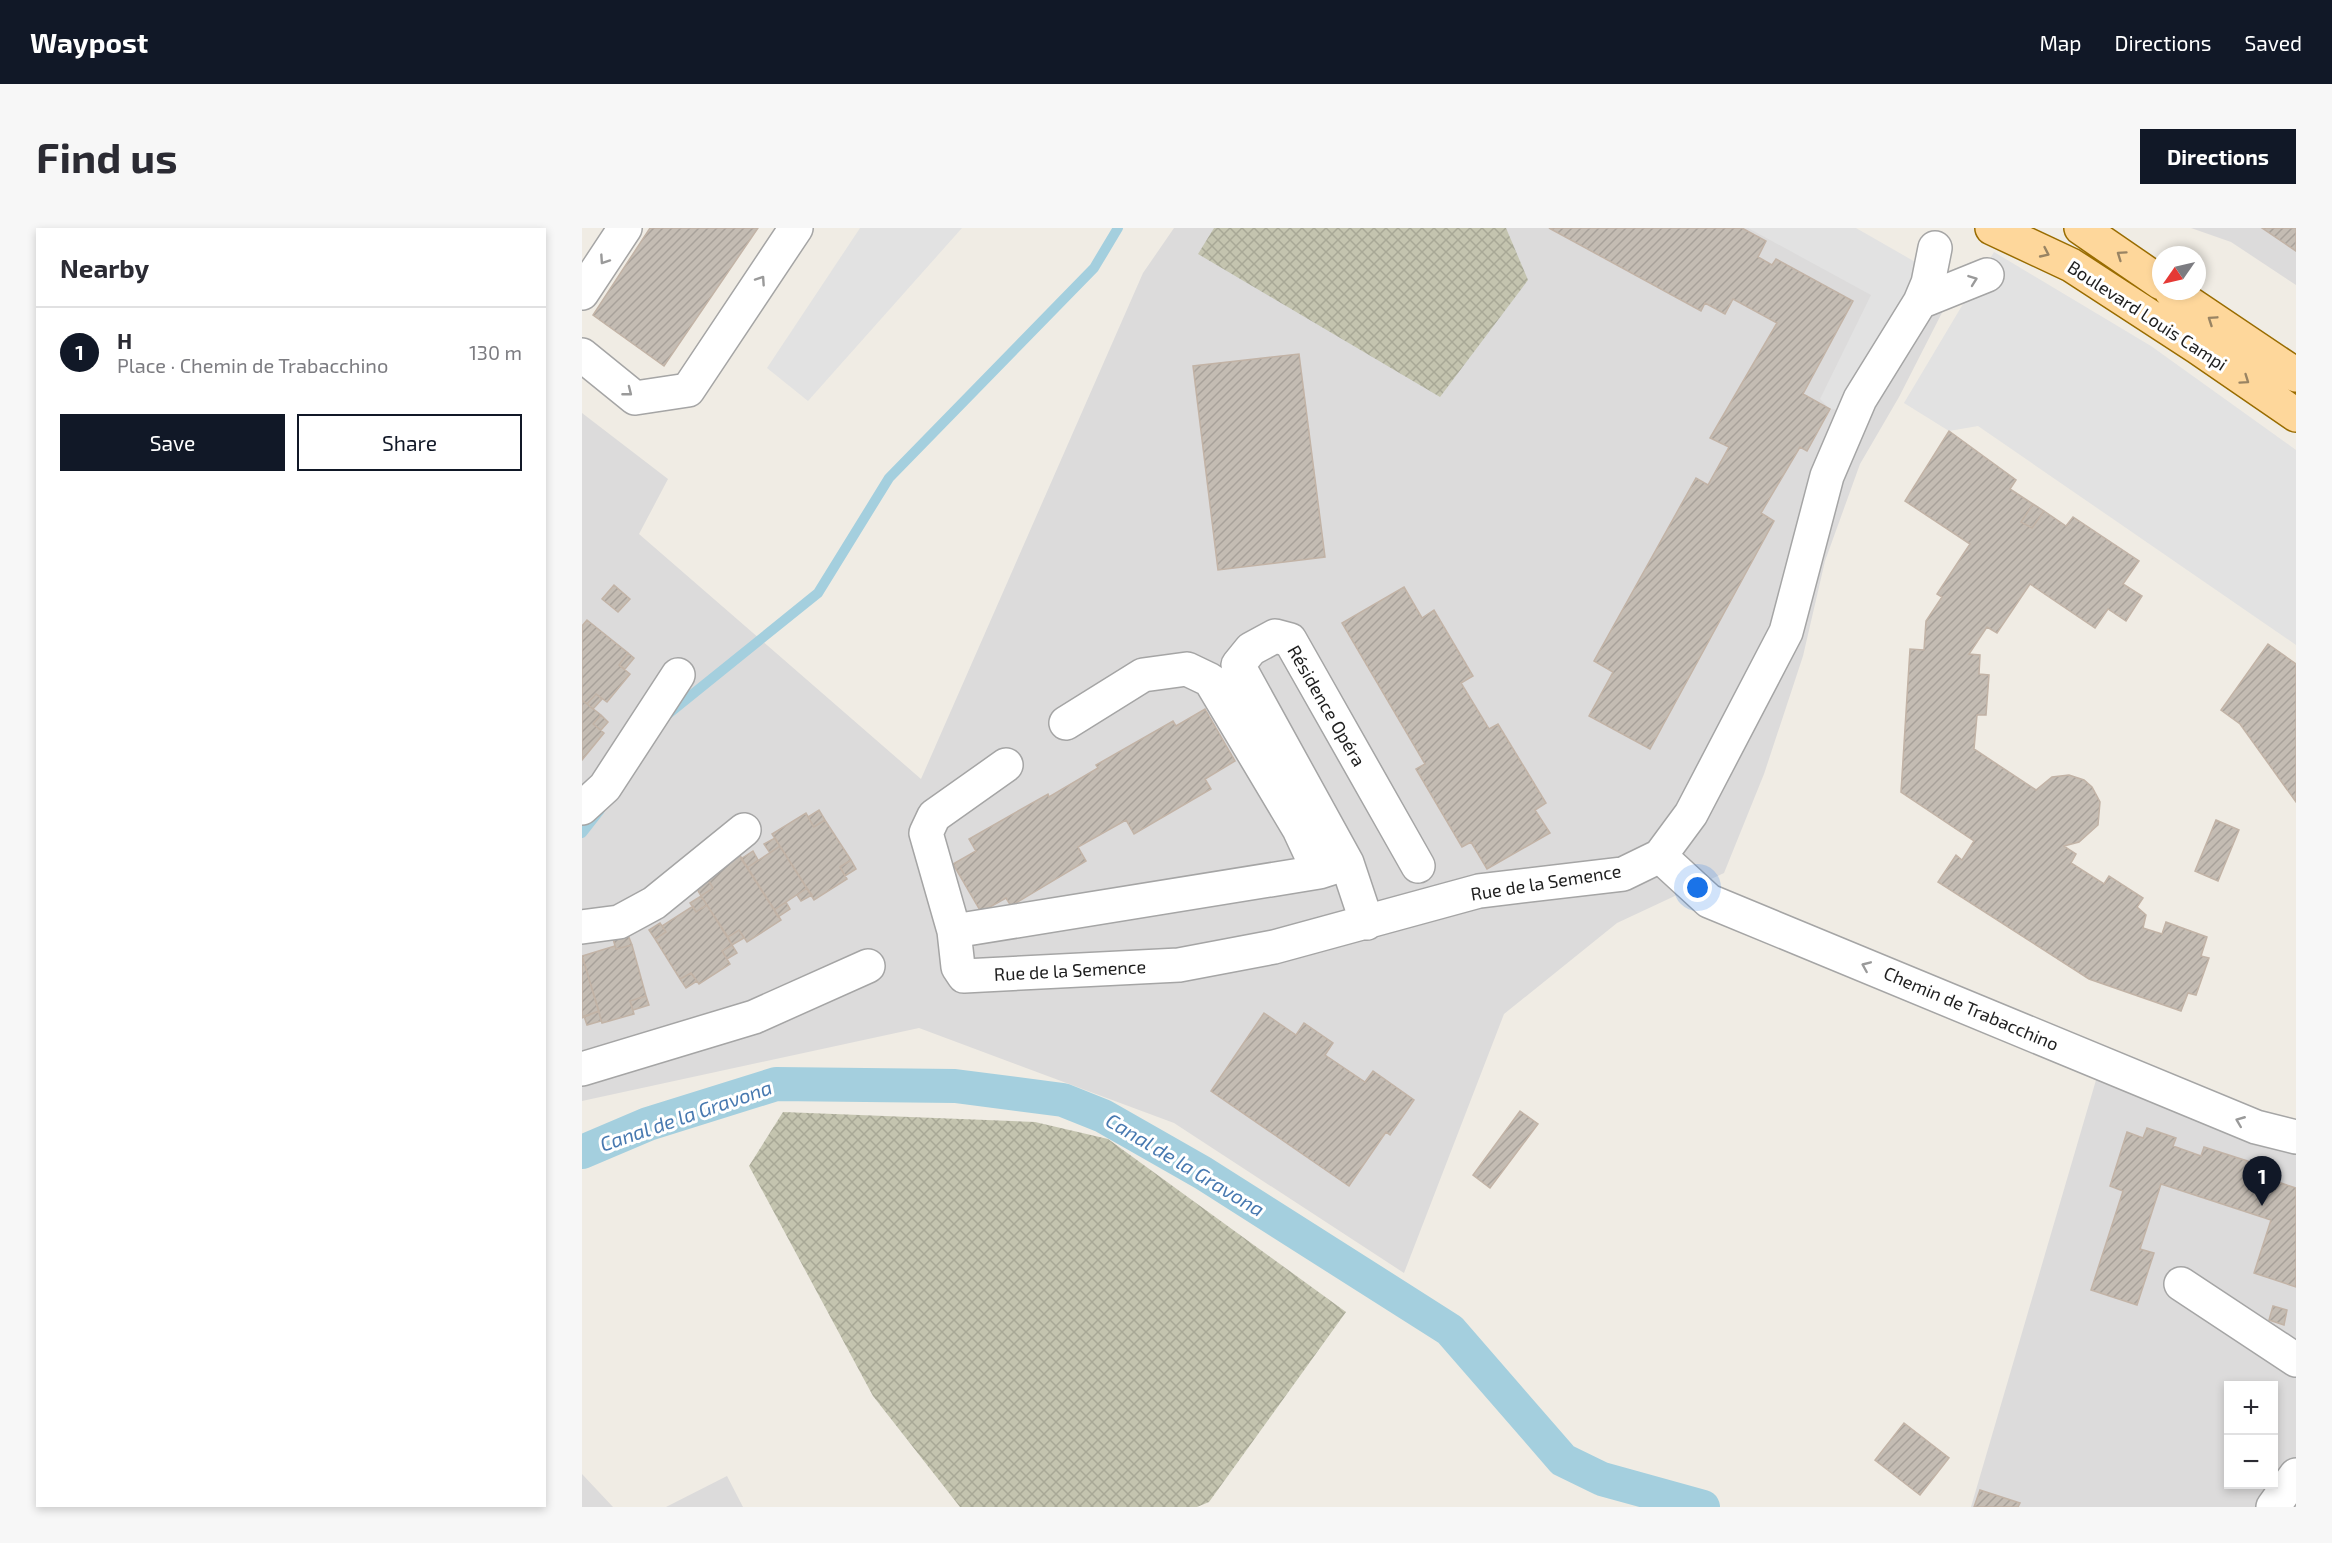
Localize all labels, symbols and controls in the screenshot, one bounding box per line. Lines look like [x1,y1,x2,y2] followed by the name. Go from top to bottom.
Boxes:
[30,25,148,59] text: Waypost
[2039,30,2082,55] text: Map
[2115,30,2211,55] text: Directions
[2244,30,2302,55] text: Saved
[2140,129,2296,184] button: Directions
[36,131,178,181] text: Find us
[2038,246,2049,258] one-way arrow
[2152,246,2206,300] north arrow
[2117,251,2128,262] one-way arrow
[60,252,149,283] text: Nearby
[600,254,611,265] one-way arrow
[2064,255,2231,375] street label: Boulevard Louis Campi
[1967,275,1978,288] one-way arrow
[754,276,765,287] one-way arrow
[2208,315,2218,327] one-way arrow
[117,327,132,353] text: H
[75,340,84,364] text: 1
[469,340,522,364] text: 130 m
[117,353,388,377] text: Place · Chemin de Trabacchino
[2238,373,2249,384] one-way arrow
[621,384,632,395] one-way arrow
[60,414,285,471] button: Save
[297,414,522,471] button: Share
[1283,641,1370,770] street label: Résidence Opéra
[1469,859,1623,905] street label: Rue de la Semence
[1683,873,1712,902] your location
[993,955,1147,985] street label: Rue de la Semence
[1861,961,1872,973] one-way arrow
[1881,961,2062,1055] street label: Chemin de Trabacchino
[596,1074,775,1156] water label: Canal de la Gravona
[1102,1107,1269,1221] water label: Canal de la Gravona
[2235,1116,2246,1128] one-way arrow
[2242,1156,2282,1206] pin: 1
[2224,1381,2278,1489] map controls
[2224,1381,2278,1435] button: +
[2224,1435,2278,1489] button: −

